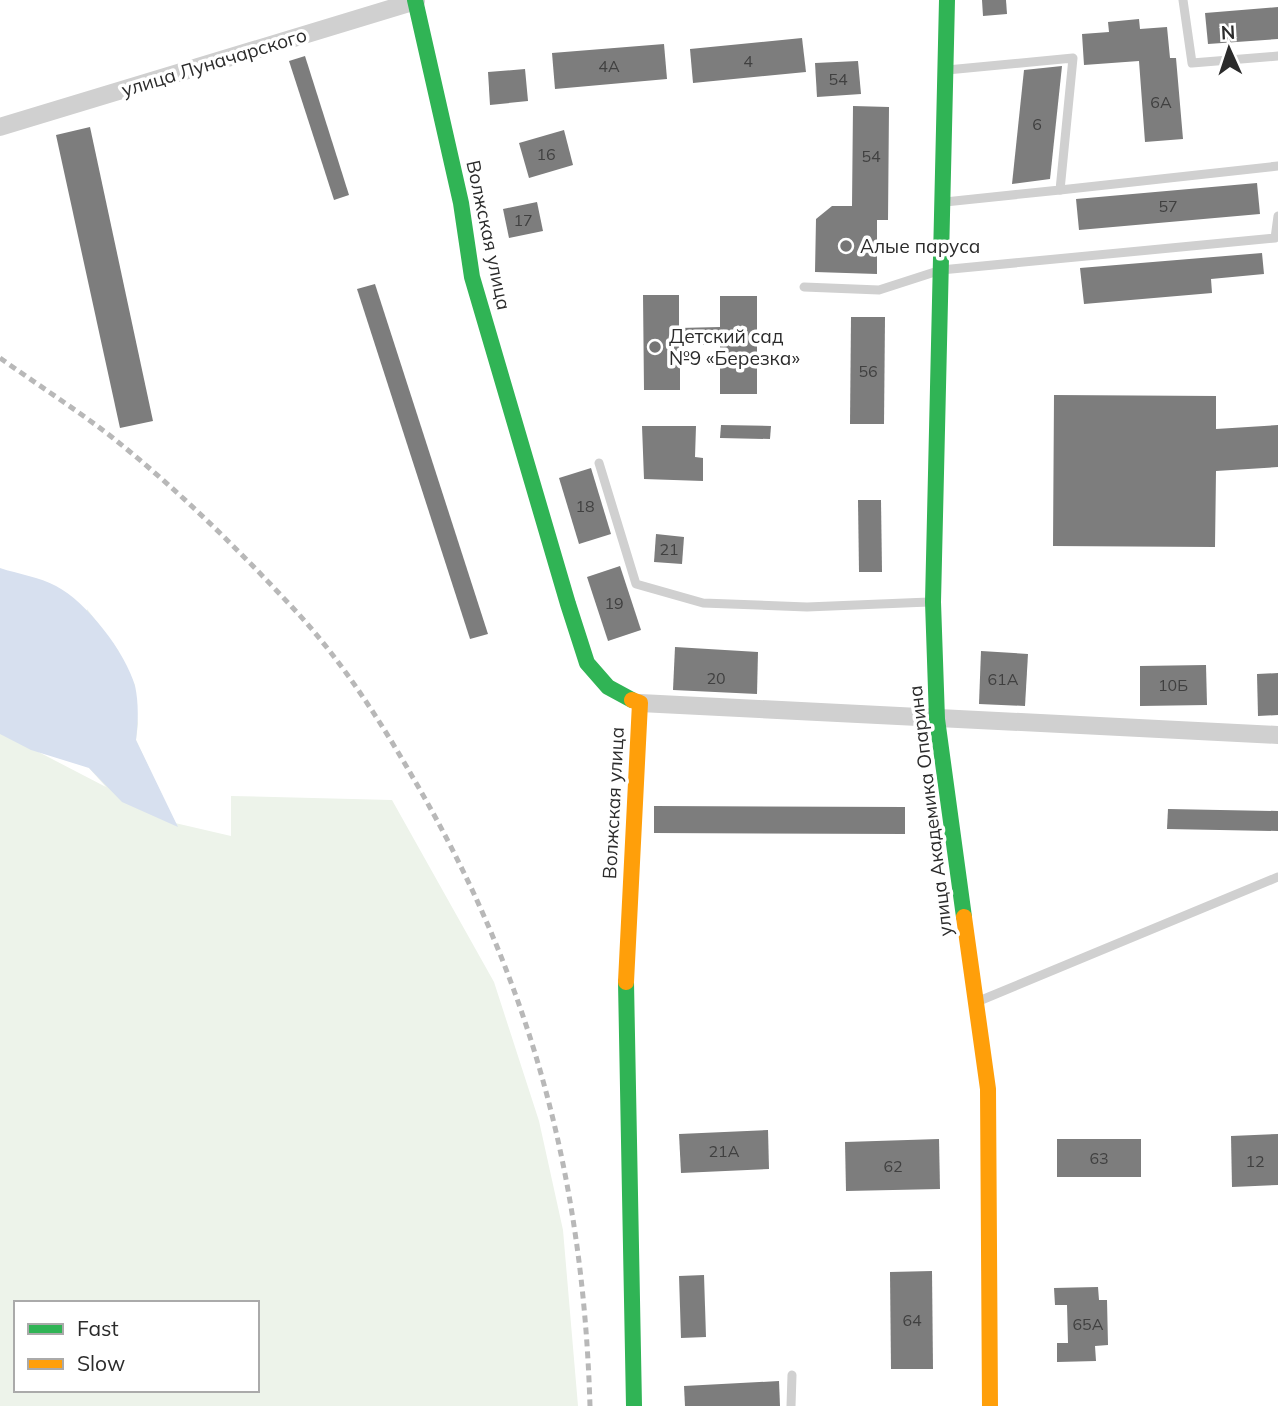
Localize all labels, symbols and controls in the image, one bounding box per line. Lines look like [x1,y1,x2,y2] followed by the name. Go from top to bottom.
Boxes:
[1194,14,1264,84] north arrow
[1220,20,1236,44] text: N
[119,22,309,102] street label: улица Луначарского
[743,51,753,71] house number: 4
[598,56,620,76] house number: 4А
[828,69,848,89] house number: 54
[1150,92,1172,112] house number: 6А
[1032,114,1042,134] house number: 6
[536,144,556,164] house number: 16
[861,146,881,166] house number: 54
[461,158,517,312] street label: Волжская улица
[1158,196,1178,216] house number: 57
[513,210,533,230] house number: 17
[860,234,980,258] place label: Алые паруса
[838,238,854,254] marker: Алые паруса
[669,324,800,370] place label: Детский сад №9 «Березка»
[647,339,663,355] marker: Детский сад №9 «Березка»
[858,361,878,381] house number: 56
[575,496,595,516] house number: 18
[659,539,679,559] house number: 21
[604,593,624,613] house number: 19
[706,668,726,688] house number: 20
[988,669,1019,689] house number: 61А
[1158,675,1188,695] house number: 10Б
[903,684,957,938] street label: улица Академика Опарина
[597,726,629,880] street label: Волжская улица
[709,1141,740,1161] house number: 21А
[1089,1148,1109,1168] house number: 63
[1245,1151,1265,1171] house number: 12
[883,1156,903,1176] house number: 62
[14,1301,259,1392] legend
[902,1310,922,1330] house number: 64
[1073,1314,1104,1334] house number: 65А
[77,1315,119,1341] text: Fast
[77,1350,125,1376] text: Slow

